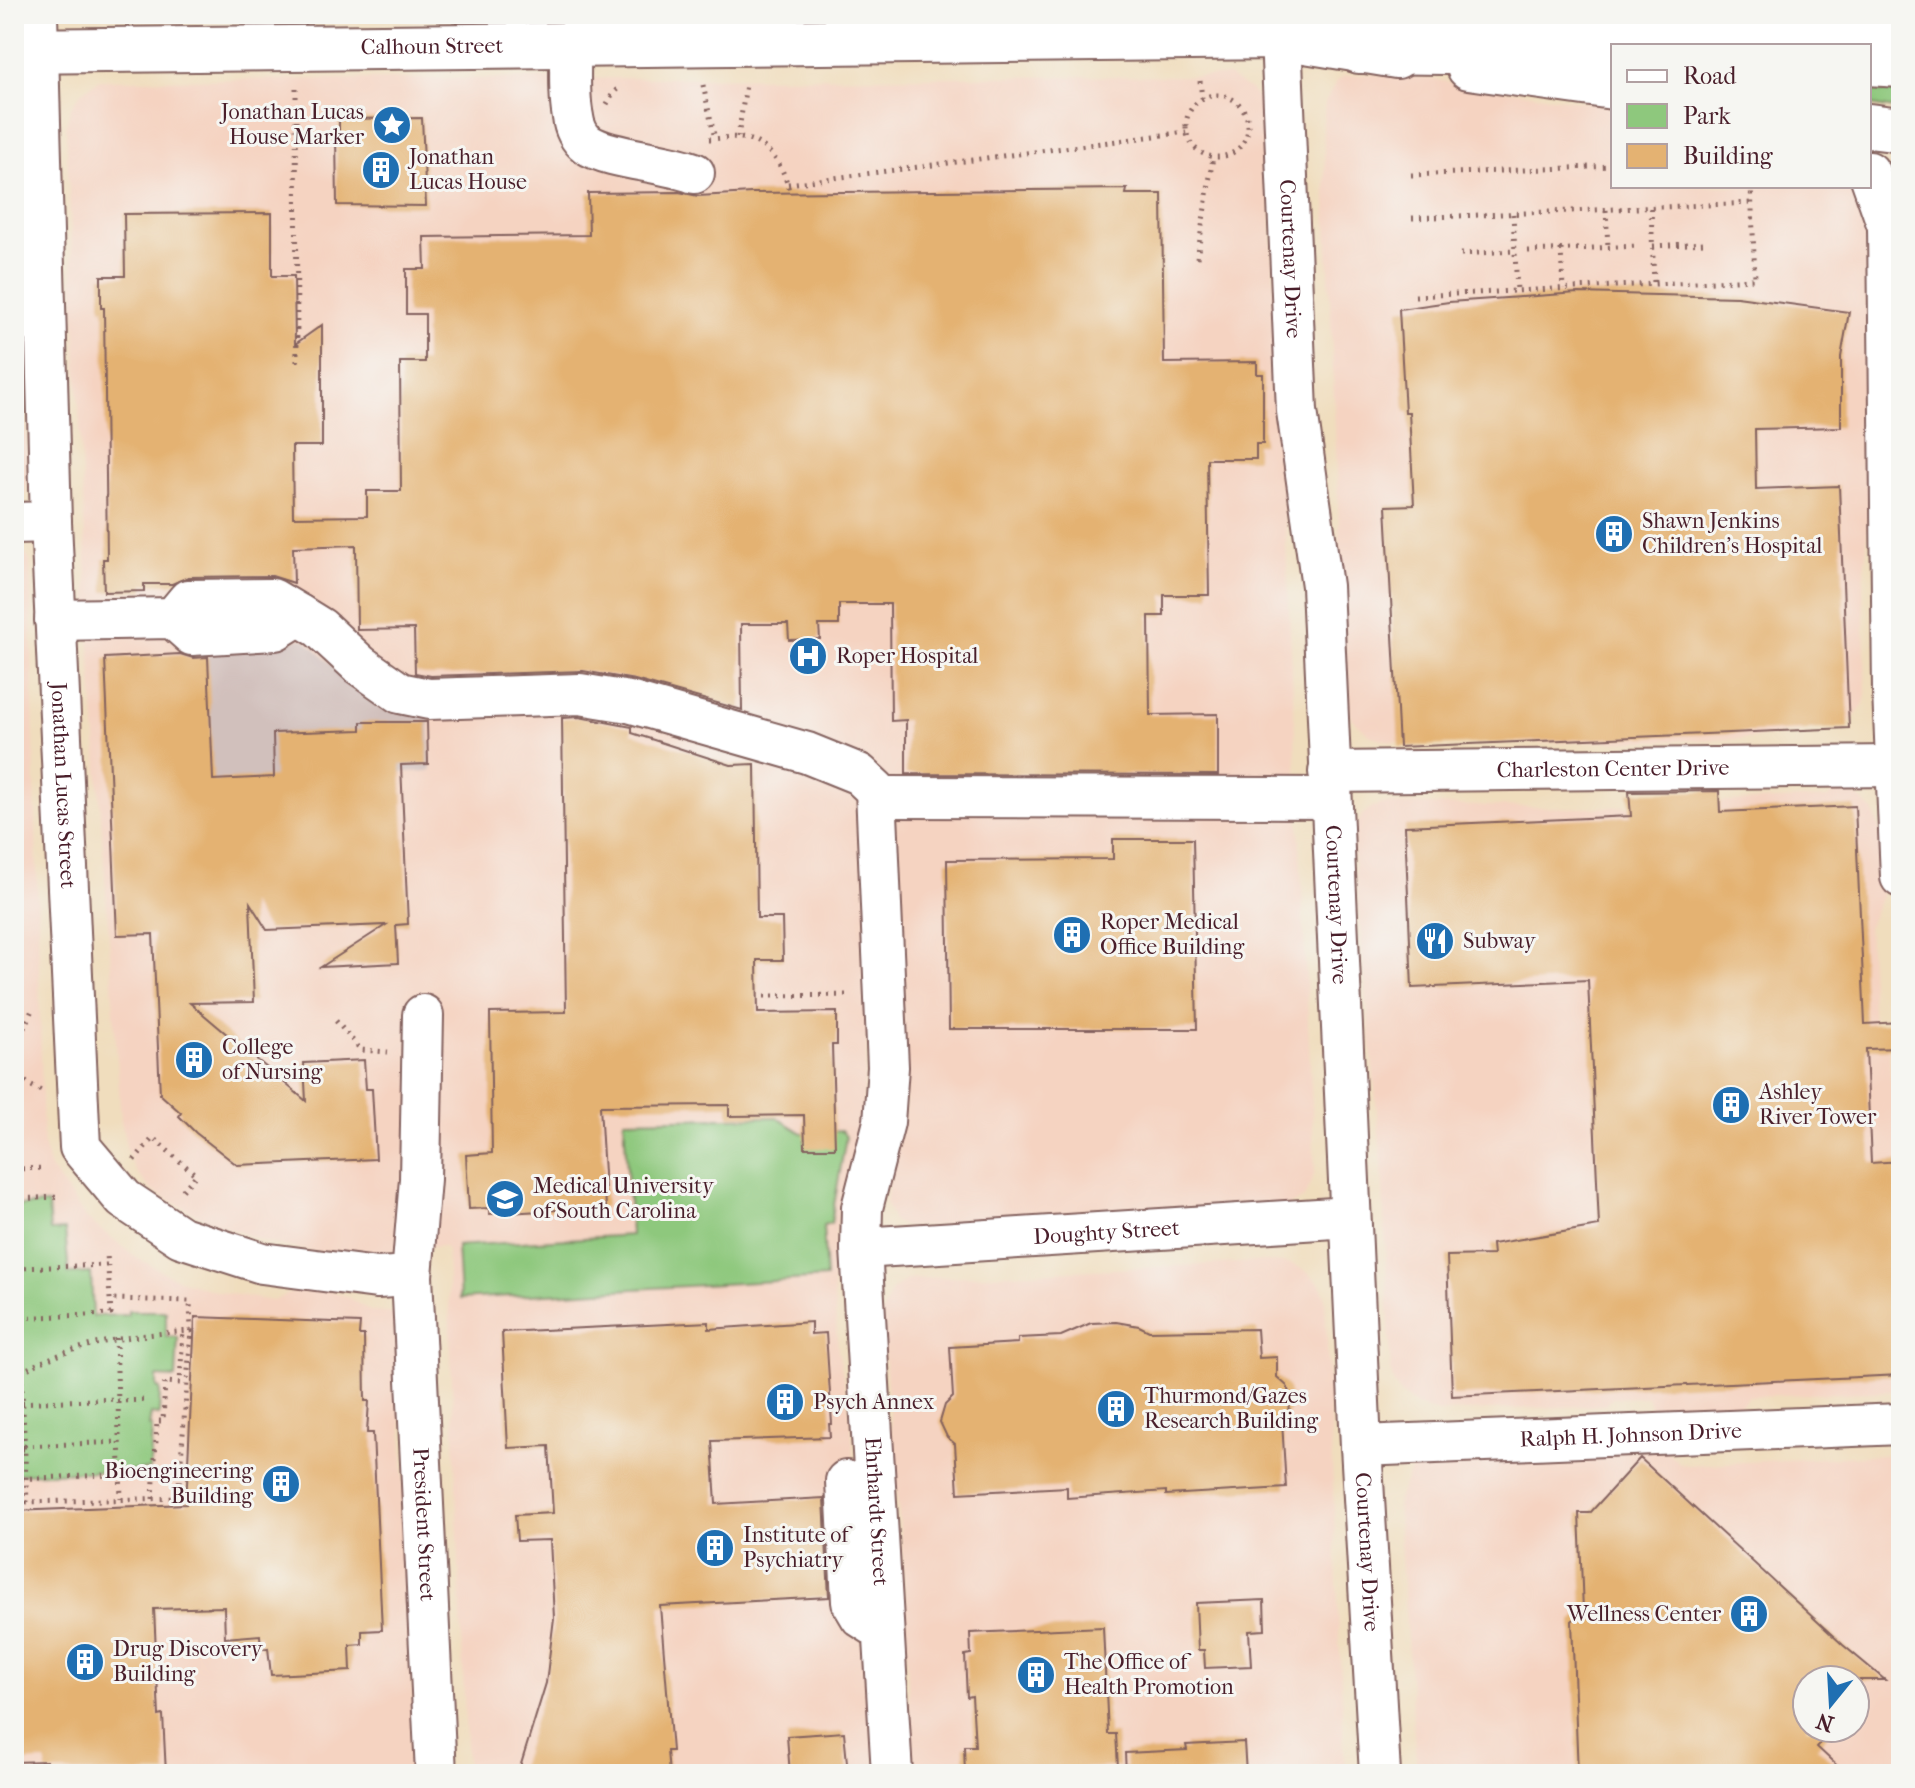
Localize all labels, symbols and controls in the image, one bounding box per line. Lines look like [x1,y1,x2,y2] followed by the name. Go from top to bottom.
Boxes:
[361,33,503,60] street label: Calhoun Street
[1611,44,1871,188] legend
[1683,62,1737,90] text: Road
[219,99,365,150] place label: Jonathan Lucas House Marker
[1683,102,1731,130] text: Park
[371,104,413,146] place icon: Jonathan Lucas House Marker
[1683,142,1774,170] text: Building
[407,144,527,195] place label: Jonathan Lucas House
[360,149,402,191] building icon: Jonathan Lucas House
[1274,179,1307,339] street label: Courtenay Drive
[1642,508,1822,559] place label: Shawn Jenkins Children's Hospital
[1593,513,1635,555] building icon: Shawn Jenkins Children's Hospital
[787,635,829,677] hospital icon: Roper Hospital
[836,643,978,669] place label: Roper Hospital
[45,680,81,889] street label: Jonathan Lucas Street
[1496,755,1730,783] street label: Charleston Center Drive
[1320,824,1353,985] street label: Courtenay Drive
[1100,909,1244,960] place label: Roper Medical Office Building
[1051,914,1093,956] building icon: Roper Medical Office Building
[1414,920,1456,962] restaurant icon: Subway
[1463,928,1537,954] place label: Subway
[222,1034,322,1085] place label: College of Nursing
[173,1039,215,1081] building icon: College of Nursing
[1758,1079,1877,1130] place label: Ashley River Tower
[1710,1084,1752,1126] building icon: Ashley River Tower
[533,1173,715,1224] place label: Medical University of South Carolina
[484,1178,526,1220] school or university icon: Medical University of South Carolina
[1033,1215,1181,1250] street label: Doughty Street
[764,1381,806,1423] building icon: Psych Annex
[1144,1383,1318,1434] place label: Thurmond/Gazes Research Building
[1095,1388,1137,1430] building icon: Thurmond/Gazes Research Building
[813,1389,935,1415] place label: Psych Annex
[1519,1417,1742,1453] street label: Ralph H. Johnson Drive
[859,1436,894,1587] street label: Ehrhardt Street
[407,1447,441,1602] street label: President Street
[104,1458,253,1509] place label: Bioengineering Building
[260,1463,302,1505] building icon: Bioengineering Building
[1350,1472,1385,1632] street label: Courtenay Drive
[743,1522,853,1573] place label: Institute of Psychiatry
[694,1527,736,1569] building icon: Institute of Psychiatry
[1728,1593,1770,1635] building icon: Wellness Center
[1566,1601,1722,1627] place label: Wellness Center
[113,1636,264,1687] place label: Drug Discovery Building
[64,1641,106,1683] building icon: Drug Discovery Building
[1064,1649,1234,1700] place label: The Office of Health Promotion
[1015,1654,1057,1696] building icon: The Office of Health Promotion
[1791,1664,1871,1744] north arrow
[1813,1707,1837,1737] text: N

